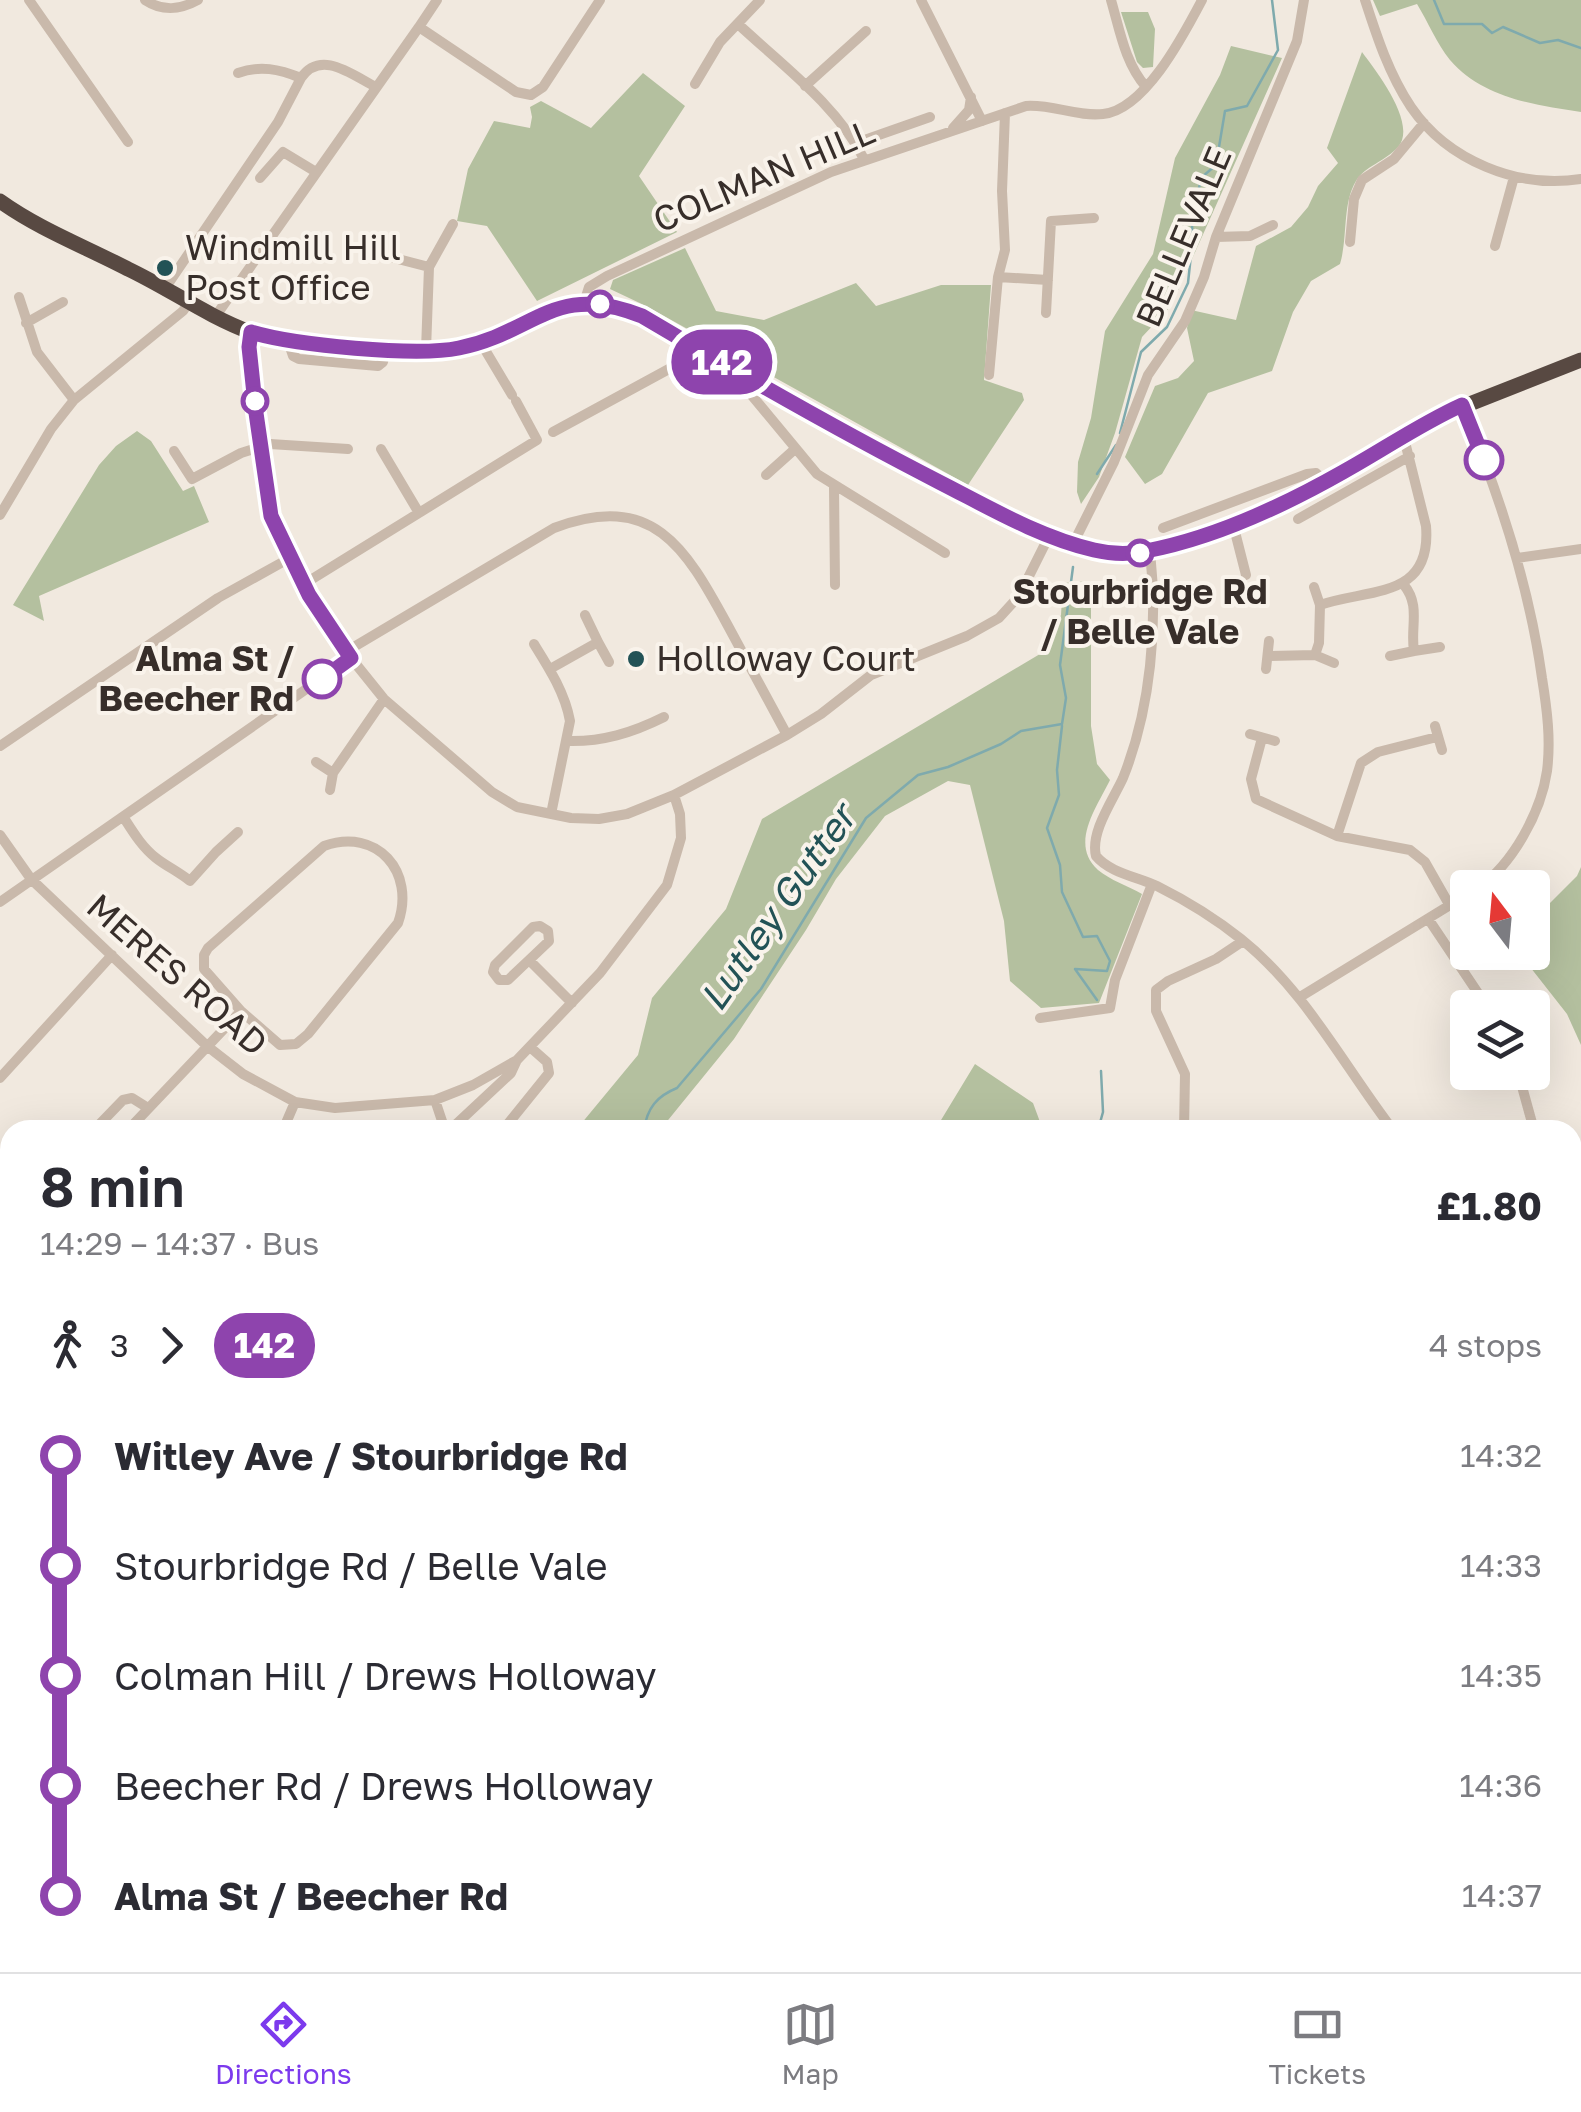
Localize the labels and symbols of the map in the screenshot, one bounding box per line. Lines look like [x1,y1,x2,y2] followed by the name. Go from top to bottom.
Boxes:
[647,110,880,241] street label: COLMAN HILL
[1126,140,1240,333] street label: BELLEVALE
[185,226,401,308] place label: Windmill Hill Post Office
[154,257,176,279] marker: Windmill Hill Post Office
[587,291,613,317] unlabelled marker
[664,330,780,394] line badge: 142
[242,388,268,414] unlabelled marker
[1465,441,1503,479] unlabelled marker
[1127,540,1153,566] marker: Stourbridge Rd / Belle Vale
[1012,570,1268,652] place label: Stourbridge Rd / Belle Vale
[98,637,294,719] place label: Alma St / Beecher Rd
[656,637,916,679] place label: Holloway Court
[625,648,647,670] marker: Holloway Court
[303,660,341,698] marker: Alma St / Beecher Rd
[690,792,867,1018] water label: Lutley Gutter
[1450,870,1550,970] north arrow
[79,885,276,1064] street label: MERES ROAD

